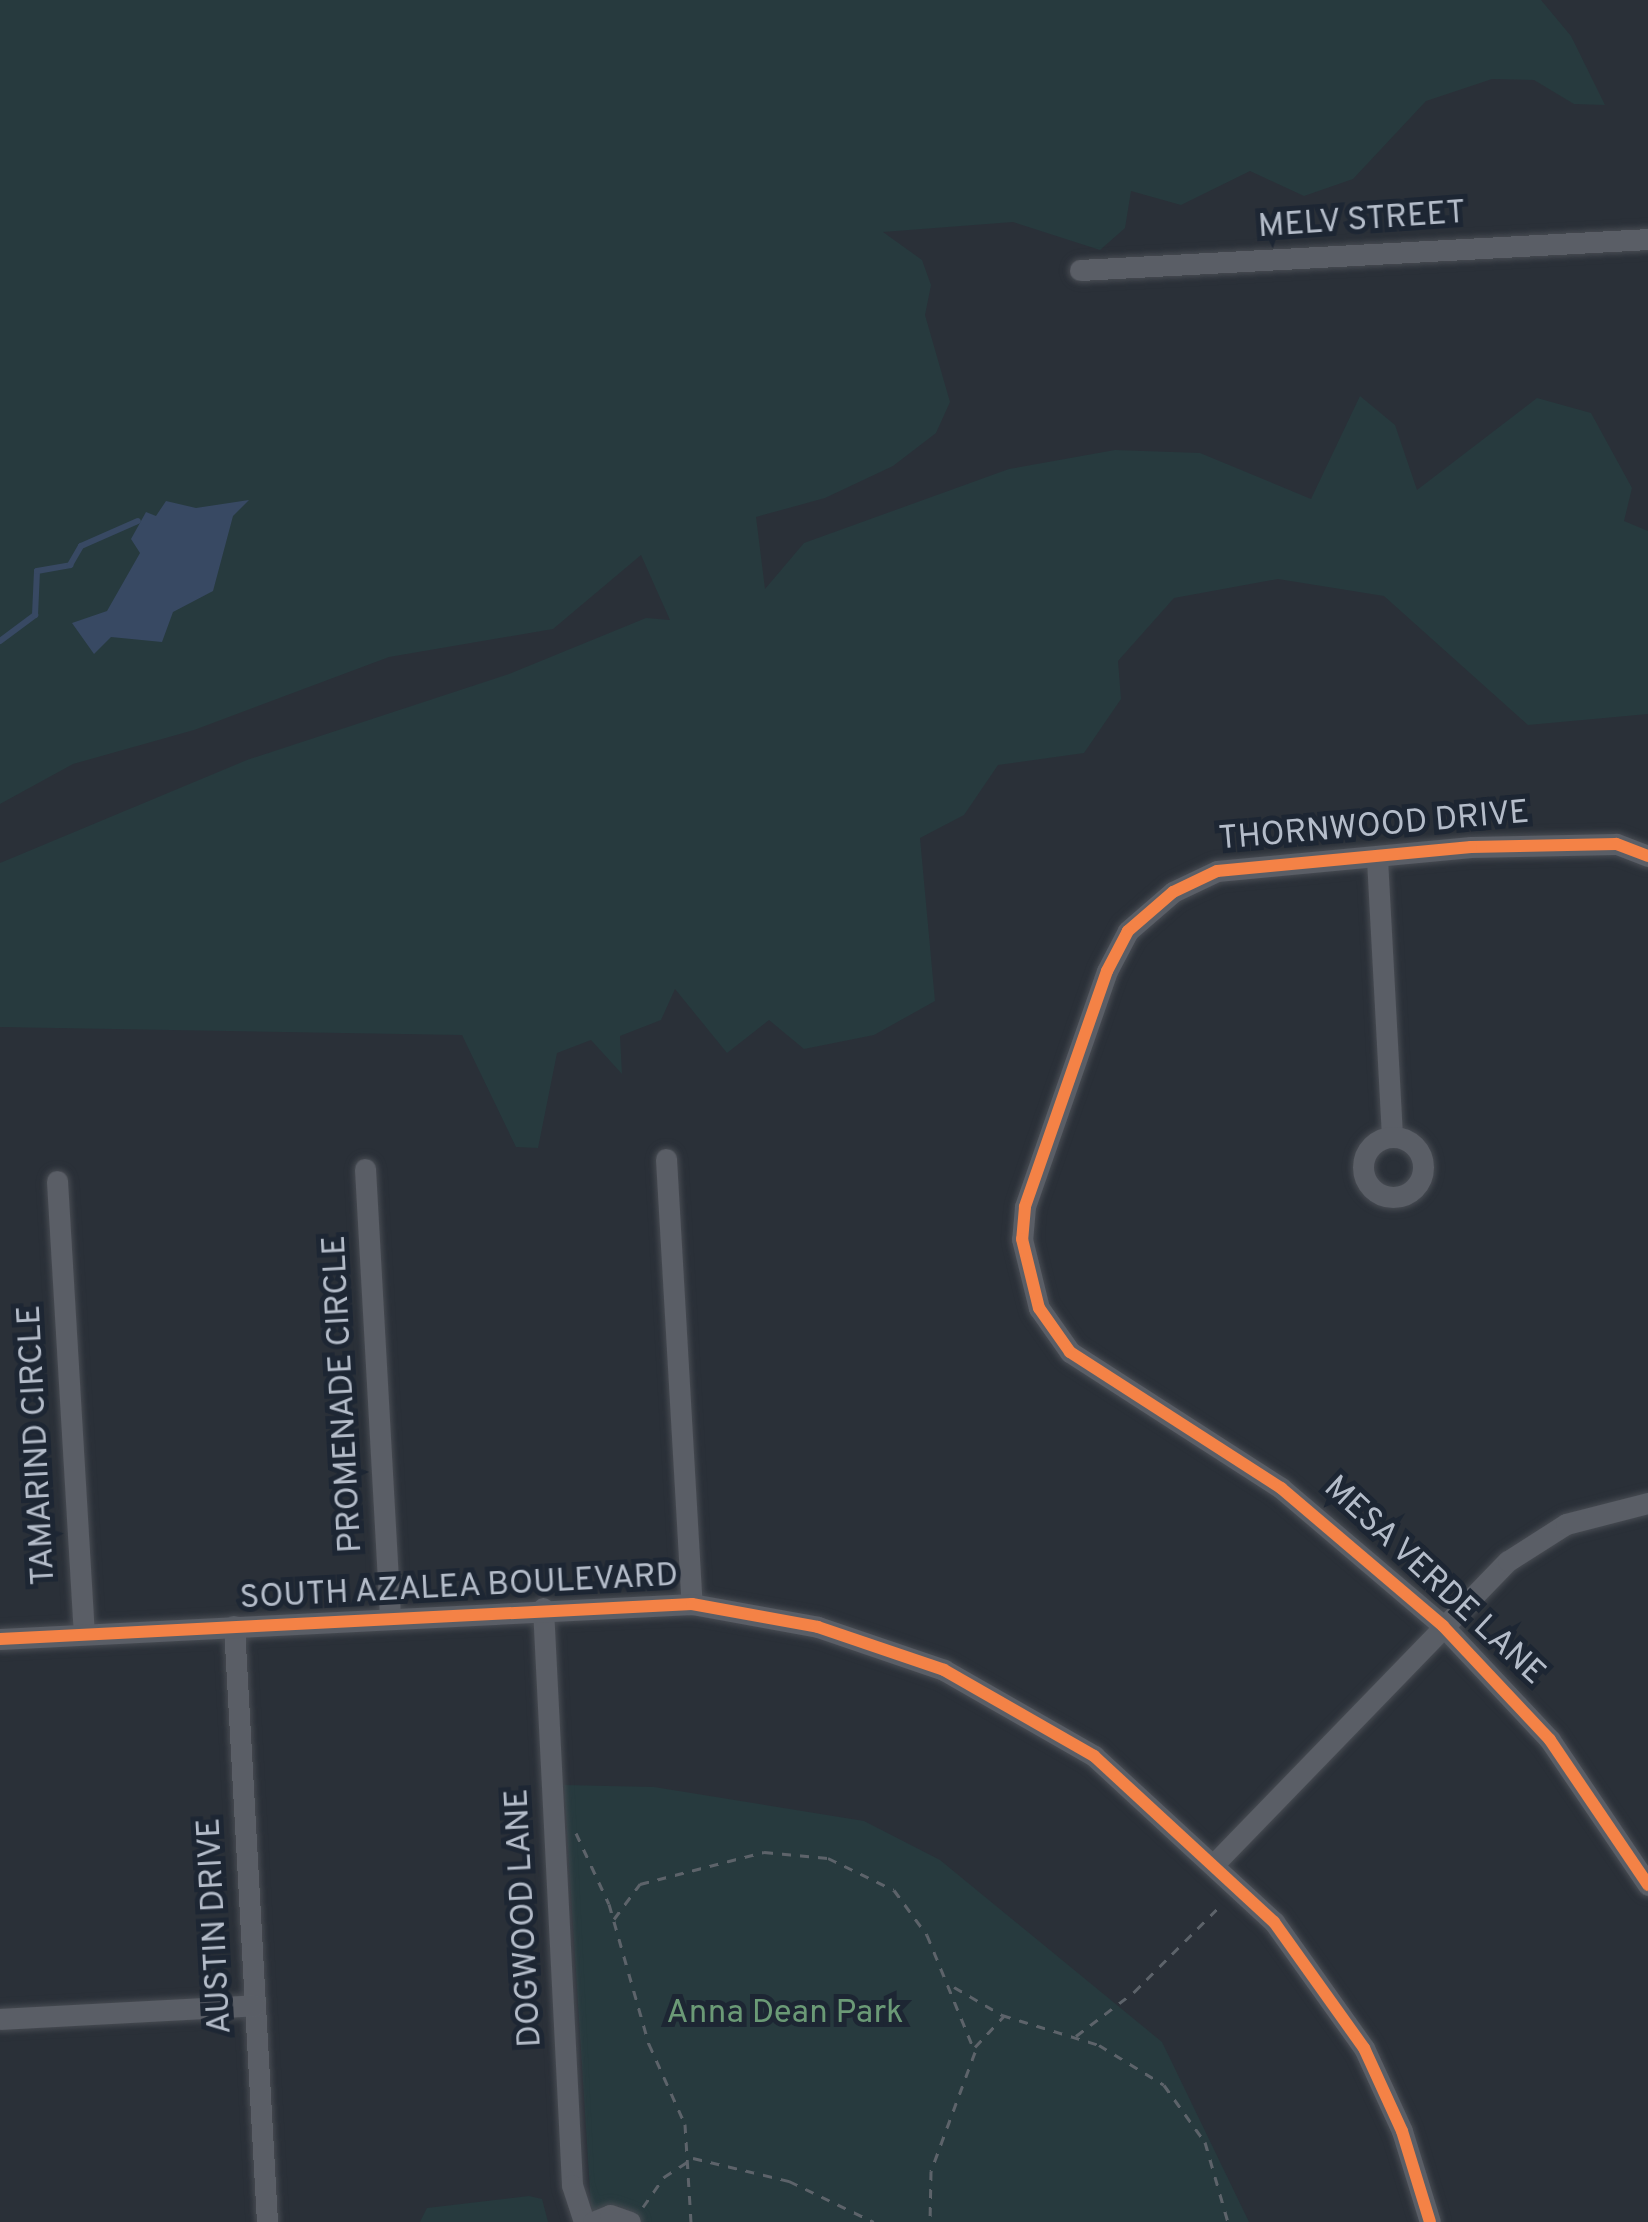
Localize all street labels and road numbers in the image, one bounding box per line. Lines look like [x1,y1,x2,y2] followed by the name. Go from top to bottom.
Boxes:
[1256,195,1468,249] street label: MELV STREET
[1217,795,1531,861] street label: THORNWOOD DRIVE
[317,1234,373,1554] street label: PROMENADE CIRCLE
[12,1304,66,1586] street label: TAMARIND CIRCLE
[1313,1468,1553,1696] street label: MESA VERDE LANE
[237,1558,681,1620] street label: SOUTH AZALEA BOULEVARD
[499,1788,553,2048] street label: DOGWOOD LANE
[192,1817,242,2035] street label: AUSTIN DRIVE

